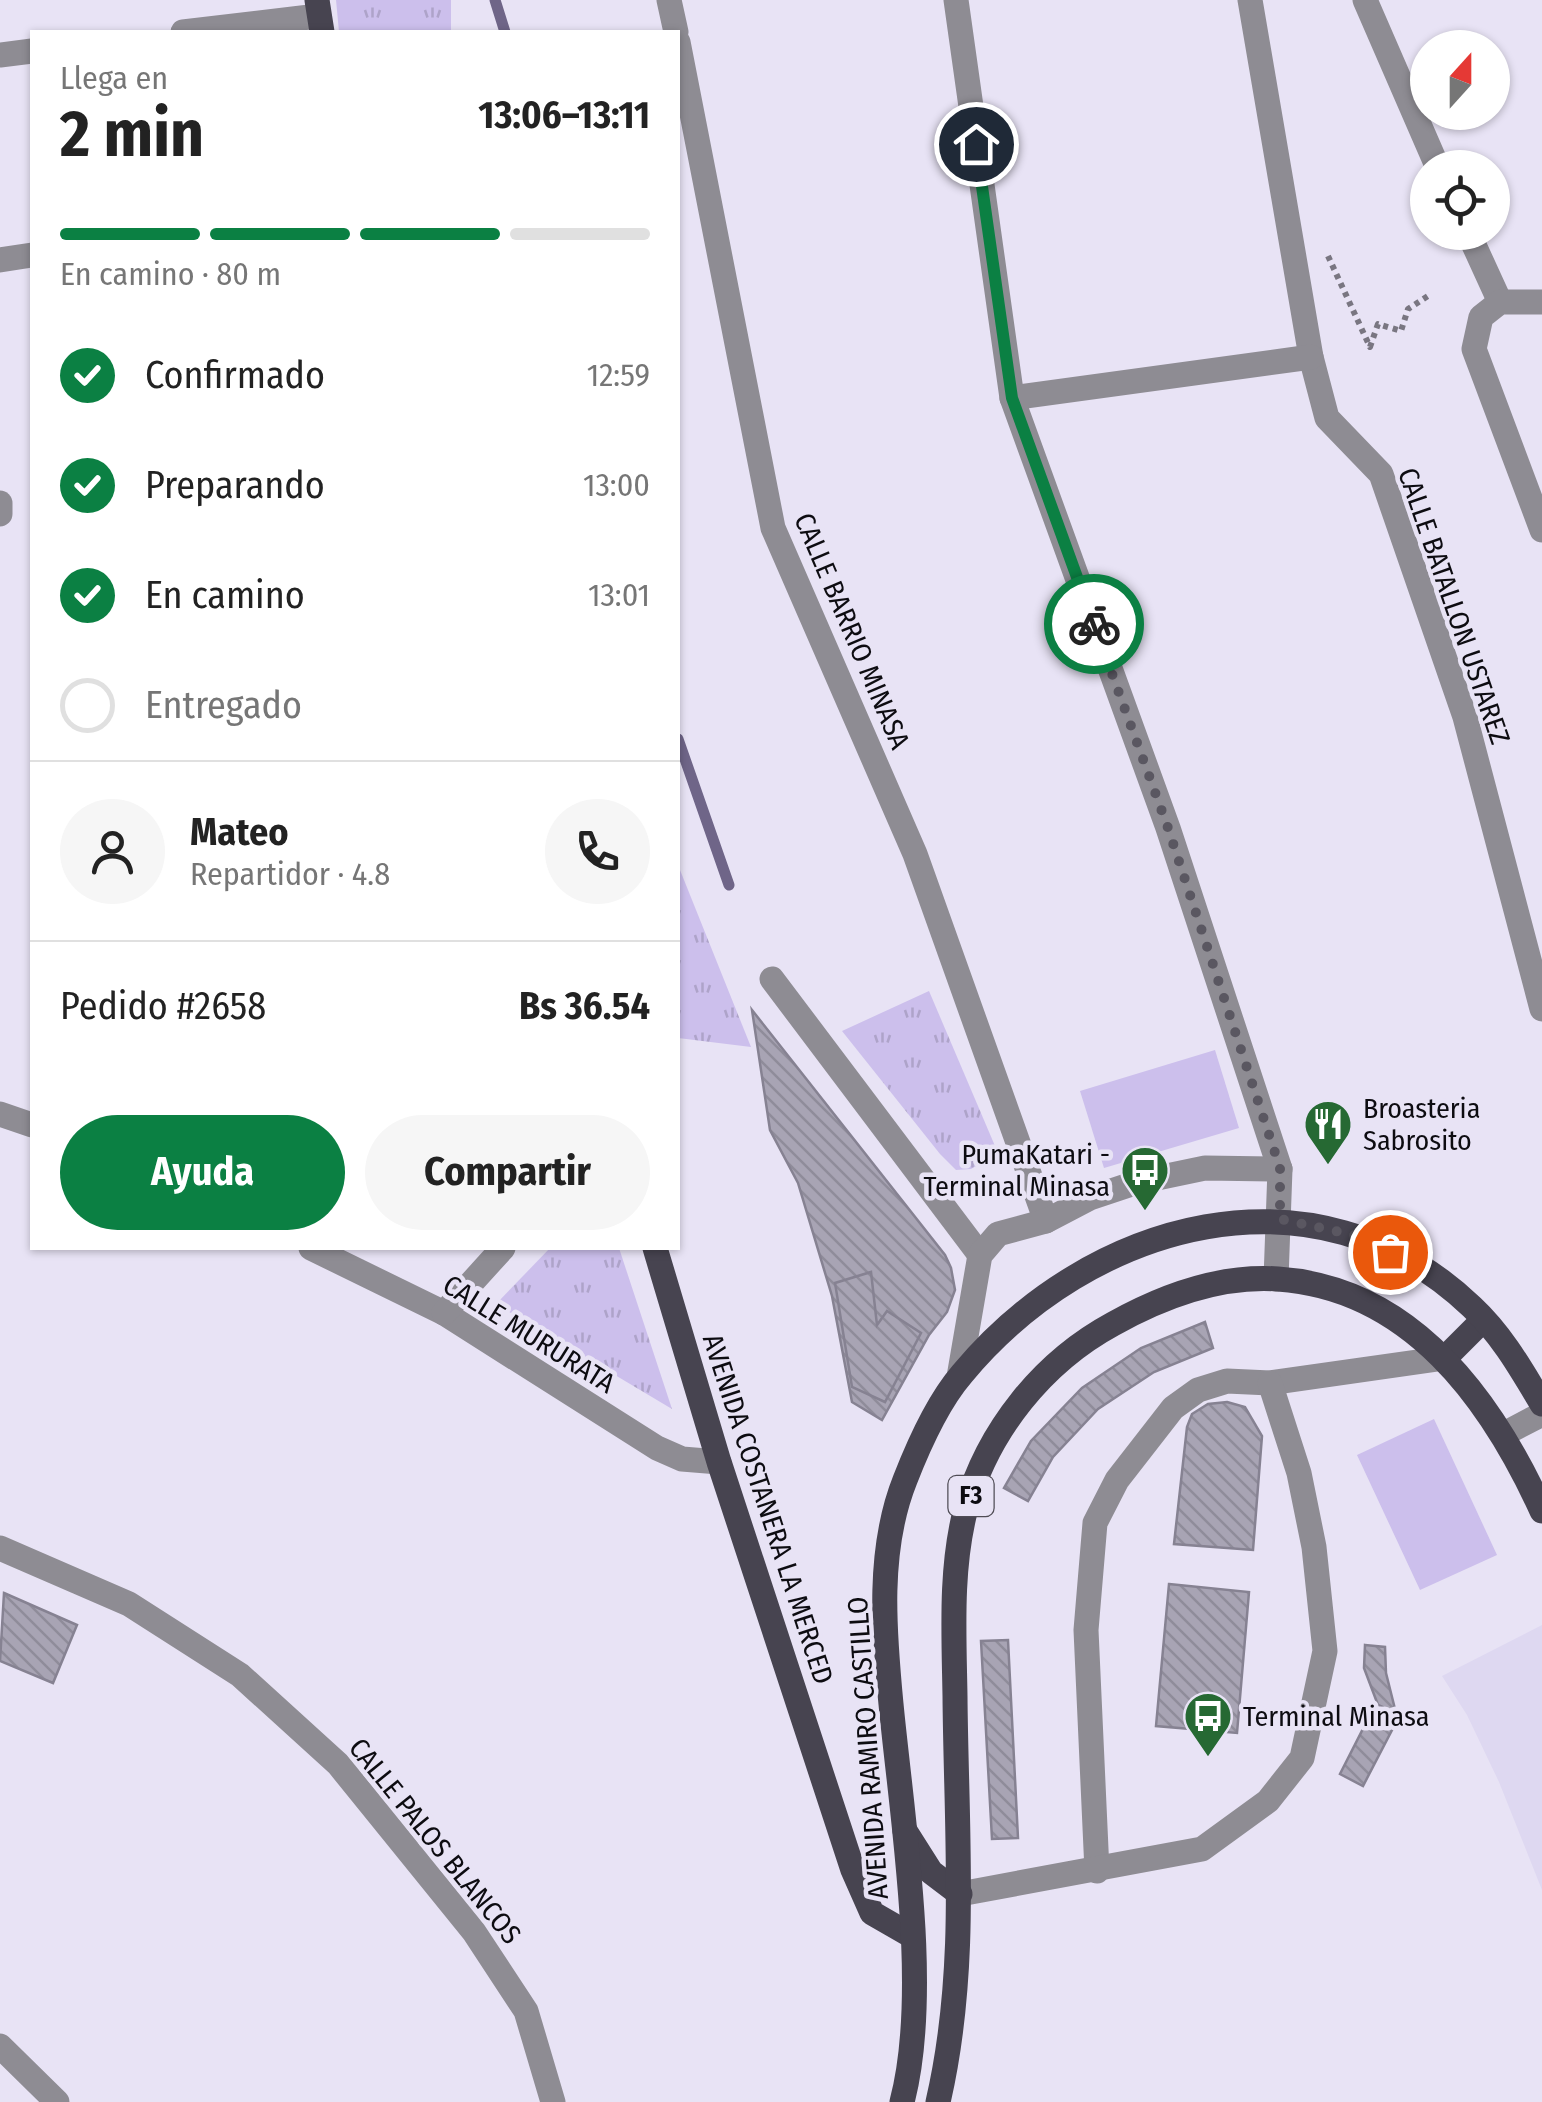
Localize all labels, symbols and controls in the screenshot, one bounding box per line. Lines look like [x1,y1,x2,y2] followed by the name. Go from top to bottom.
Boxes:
[1410,30,1510,130] north arrow
[1410,30,1510,250] map controls
[60,59,168,97] text: Llega en
[478,92,650,138] text: 13:06–13:11
[60,95,204,173] text: 2 min
[934,102,1019,187] pin
[949,117,1004,172] icon: home
[1410,150,1510,250] button: locate
[60,255,281,293] text: En camino · 80 m
[60,348,115,403] icon: check
[145,352,325,398] text: Confirmado
[587,356,650,394] text: 12:59
[60,458,115,513] icon: check
[145,462,325,508] text: Preparando
[1391,463,1517,749] street label: CALLE BATALLON USTAREZ
[583,466,650,504] text: 13:00
[787,508,917,754] street label: CALLE BARRIO MINASA
[60,568,115,623] icon: check
[145,572,305,618] text: En camino
[1044,574,1144,674] courier
[588,576,650,614] text: 13:01
[1067,597,1122,652] icon: bike
[145,682,302,728] text: Entregado
[60,799,165,904] button: person
[545,799,650,904] button: phone
[190,809,289,855] text: Mateo
[190,855,390,893] text: Repartidor · 4.8
[60,983,266,1029] text: Pedido #2658
[519,983,650,1029] text: Bs 36.54
[1363,1092,1480,1157] place label: Broasteria Sabrosito
[1302,1098,1354,1166] restaurant icon: Broasteria Sabrosito
[60,1115,345,1230] button: Ayuda
[365,1115,650,1230] button: Compartir
[923,1138,1110,1203] place label: PumaKatari - Terminal Minasa
[1119,1144,1171,1212] bus stop icon: PumaKatari - Terminal Minasa
[1348,1210,1433,1295] pin
[1363,1225,1418,1280] icon: bag
[437,1268,621,1400] street label: CALLE MURURATA
[696,1330,840,1688] street label: AVENIDA COSTANERA LA MERCED
[948,1476,994,1516] road number: F3
[841,1596,895,1900] street label: AVENIDA RAMIRO CASTILLO
[1182,1690,1234,1758] bus stop icon: Terminal Minasa
[1243,1700,1430,1733] place label: Terminal Minasa
[342,1732,528,1950] street label: CALLE PALOS BLANCOS

